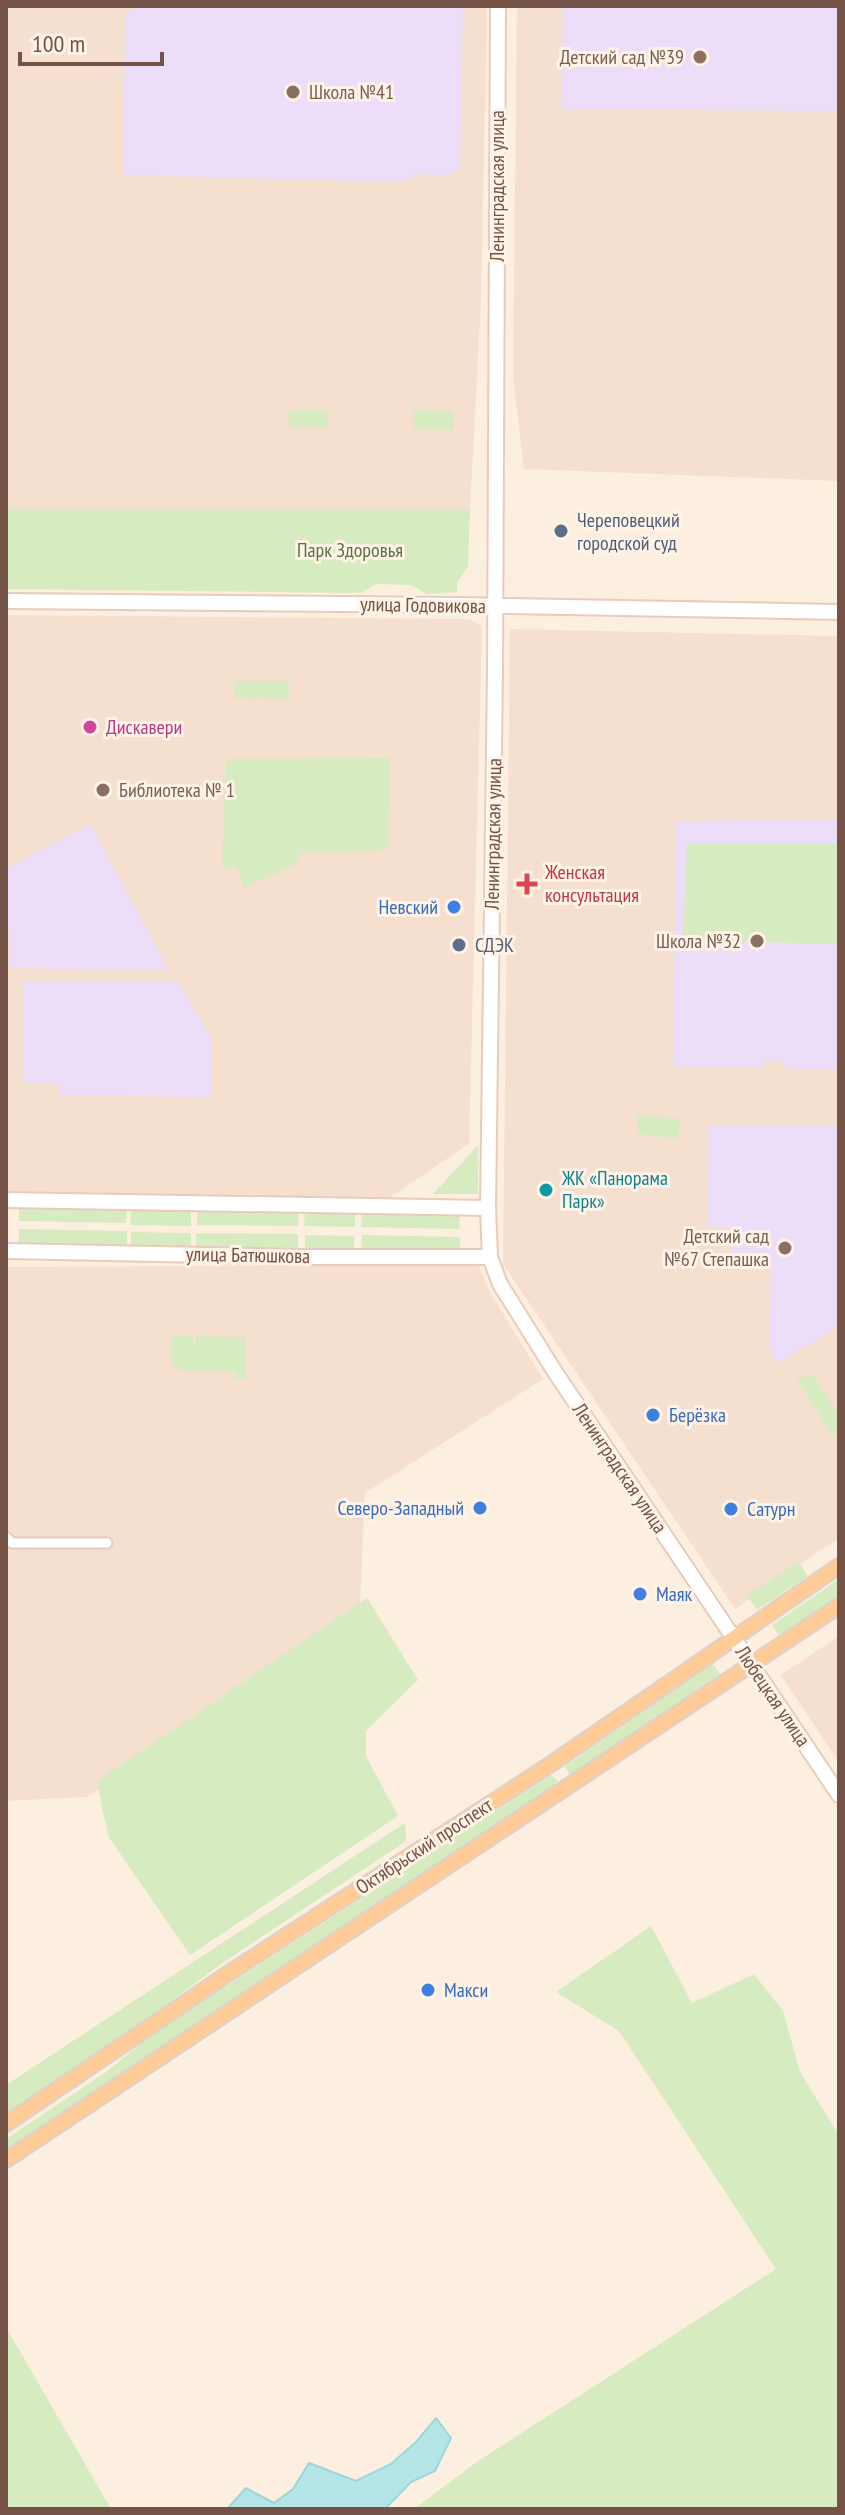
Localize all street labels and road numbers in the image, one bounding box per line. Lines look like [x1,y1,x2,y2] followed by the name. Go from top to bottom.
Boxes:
[484,110,510,263] street label: Ленинградская улица
[360,591,486,619] street label: улица Годовикова
[479,758,507,911] street label: Ленинградская улица
[186,1241,310,1269] street label: улица Батюшкова
[566,1397,673,1538] street label: Ленинградская улица
[729,1640,816,1751] street label: Любецкая улица
[351,1792,498,1900] street label: Октябрьский проспект

